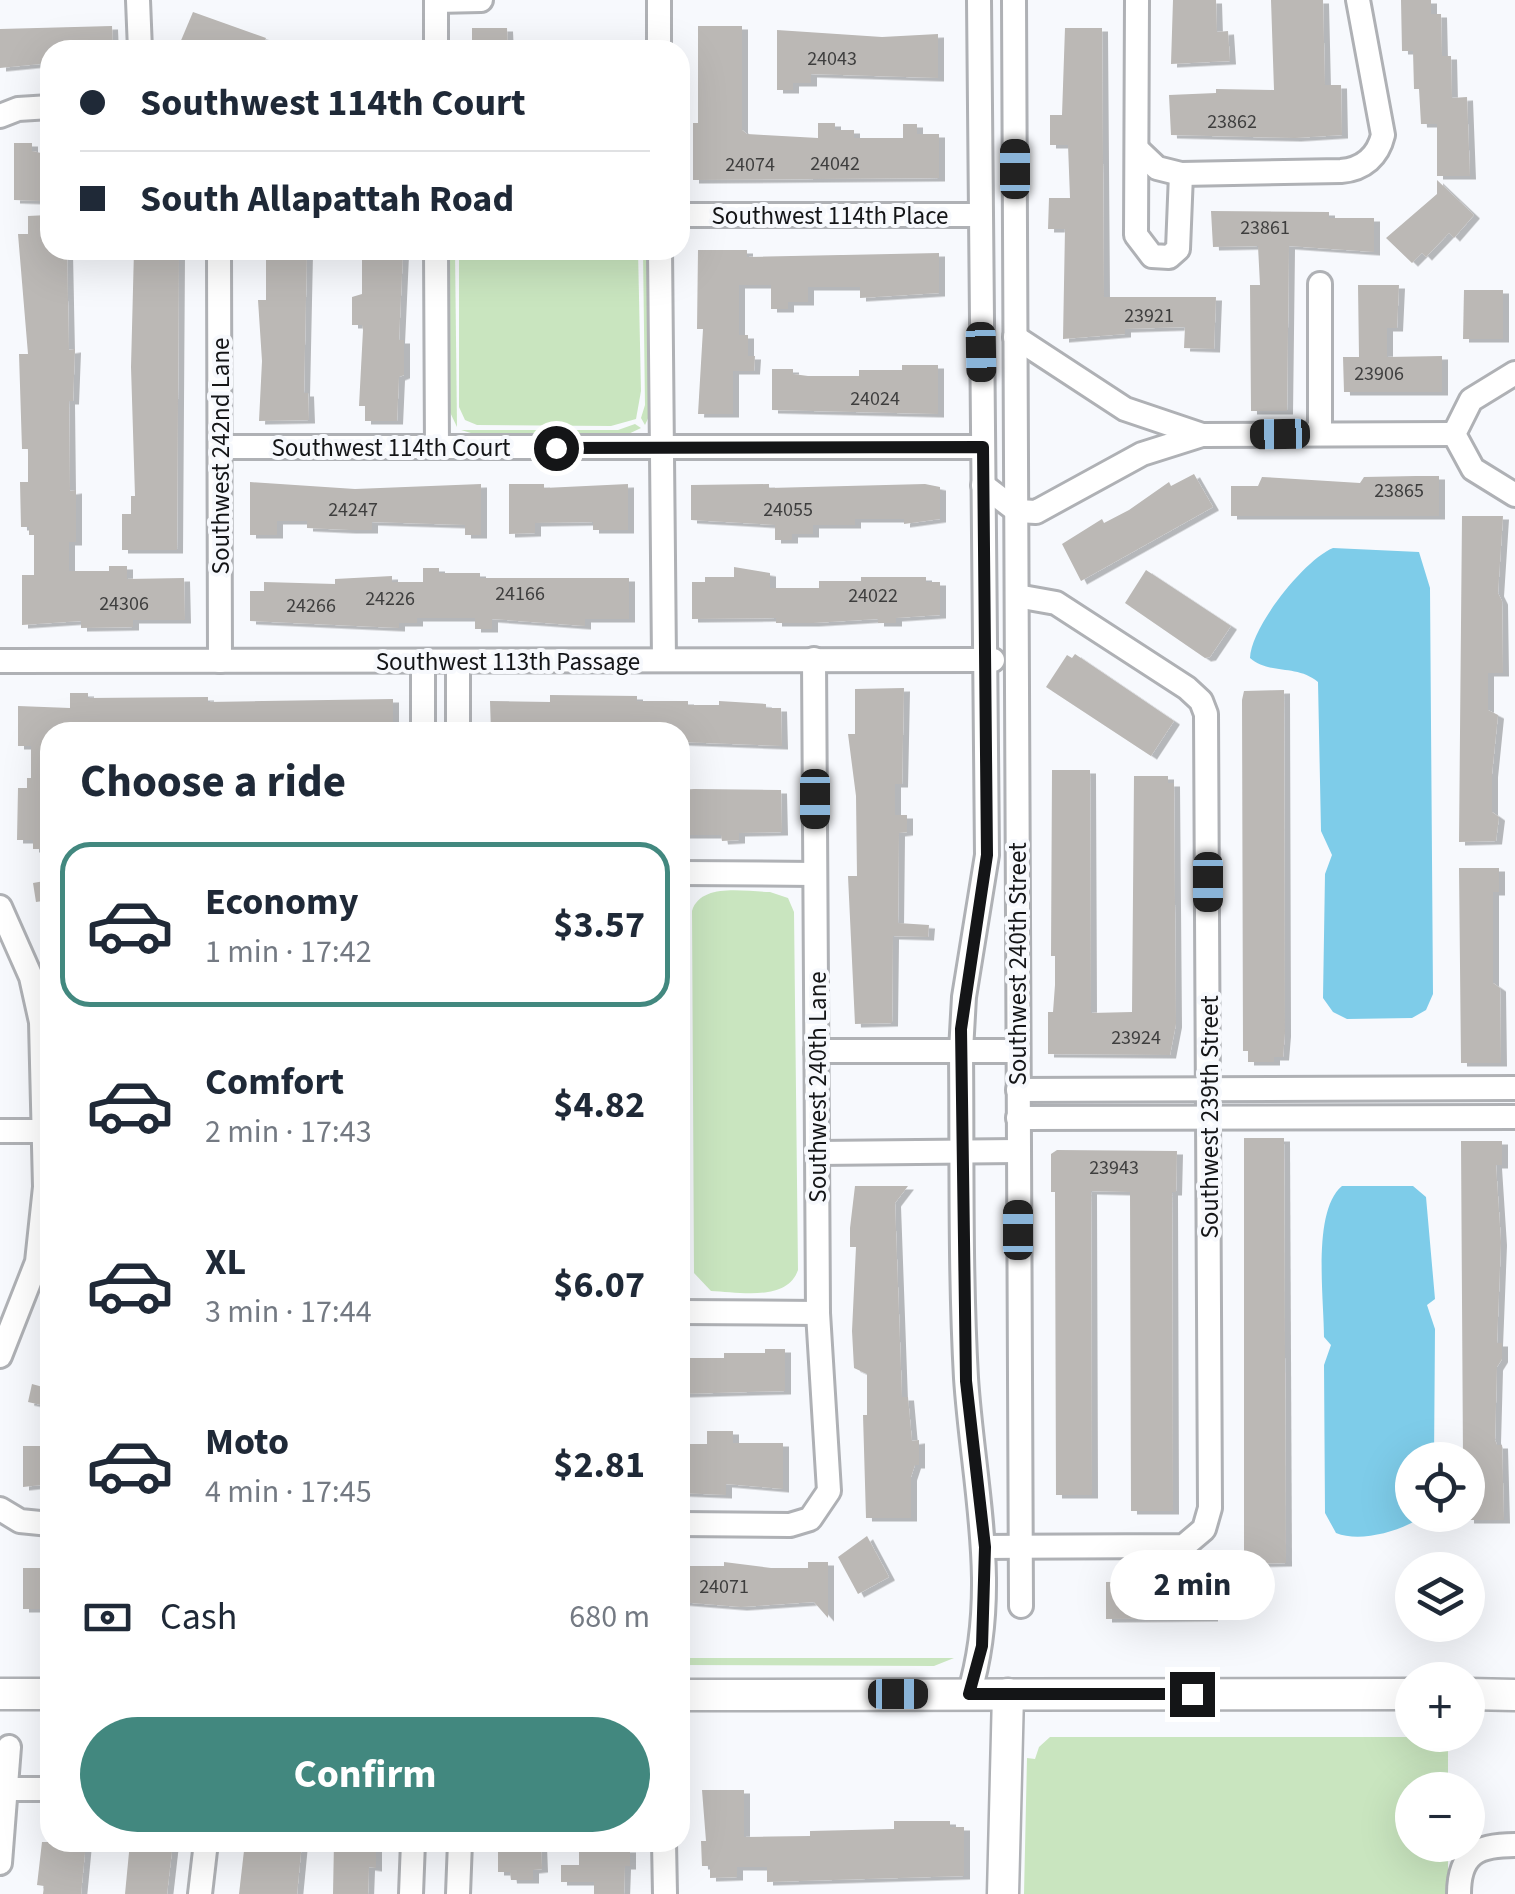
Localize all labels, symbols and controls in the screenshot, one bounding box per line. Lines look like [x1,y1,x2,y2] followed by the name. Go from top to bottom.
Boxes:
[807,45,857,73] house number: 24043
[140,76,526,130] text: Southwest 114th Court
[1207,108,1257,136] house number: 23862
[1000,139,1030,199] car
[810,150,860,178] house number: 24042
[725,151,775,179] house number: 24074
[140,172,514,226] text: South Allapattah Road
[712,198,948,234] street label: Southwest 114th Place
[1240,214,1290,242] house number: 23861
[1124,302,1174,330] house number: 23921
[965,322,997,382] car
[203,338,239,574] street label: Southwest 242nd Lane
[1354,360,1404,388] house number: 23906
[850,385,900,413] house number: 24024
[1250,418,1310,450] car
[534,426,579,471] route start
[271,430,511,466] street label: Southwest 114th Court
[1374,477,1424,505] house number: 23865
[328,496,378,524] house number: 24247
[763,496,813,524] house number: 24055
[495,580,545,608] house number: 24166
[848,582,898,610] house number: 24022
[365,585,415,613] house number: 24226
[99,590,149,618] house number: 24306
[286,592,336,620] house number: 24266
[376,644,640,680] street label: Southwest 113th Passage
[80,750,346,814] text: Choose a ride
[800,769,830,829] car
[1000,842,1036,1086] street label: Southwest 240th Street
[1193,852,1223,912] car
[205,875,358,929] text: Economy
[85,880,175,970] icon: car
[553,898,645,952] text: $3.57
[205,929,372,975] text: 1 min · 17:42
[800,971,836,1203] street label: Southwest 240th Lane
[1192,995,1228,1239] street label: Southwest 239th Street
[1111,1024,1161,1052] house number: 23924
[205,1055,344,1109] text: Comfort
[85,1060,175,1150] icon: car
[553,1078,645,1132] text: $4.82
[205,1109,372,1155] text: 2 min · 17:43
[1089,1154,1139,1182] house number: 23943
[1003,1200,1033,1260] car
[205,1235,246,1289] text: XL
[85,1240,175,1330] icon: car
[553,1258,645,1312] text: $6.07
[205,1289,372,1335] text: 3 min · 17:44
[205,1415,289,1469] text: Moto
[85,1420,175,1510] icon: car
[553,1438,645,1492] text: $2.81
[1395,1442,1485,1862] map controls
[1395,1442,1485,1532] button: locate
[205,1469,372,1515] text: 4 min · 17:45
[1110,1549,1274,1619] callout: 2 min
[1395,1552,1485,1642] button: layers
[1154,1562,1231,1608] text: 2 min
[699,1573,749,1601] house number: 24071
[80,1590,135,1645] icon: cash
[160,1590,237,1644] text: Cash
[569,1594,650,1640] text: 680 m
[1395,1662,1485,1752] button: +
[1170,1672,1215,1717] route end
[868,1679,928,1709] car
[80,1717,650,1832] button: Confirm
[1395,1772,1485,1862] button: −

